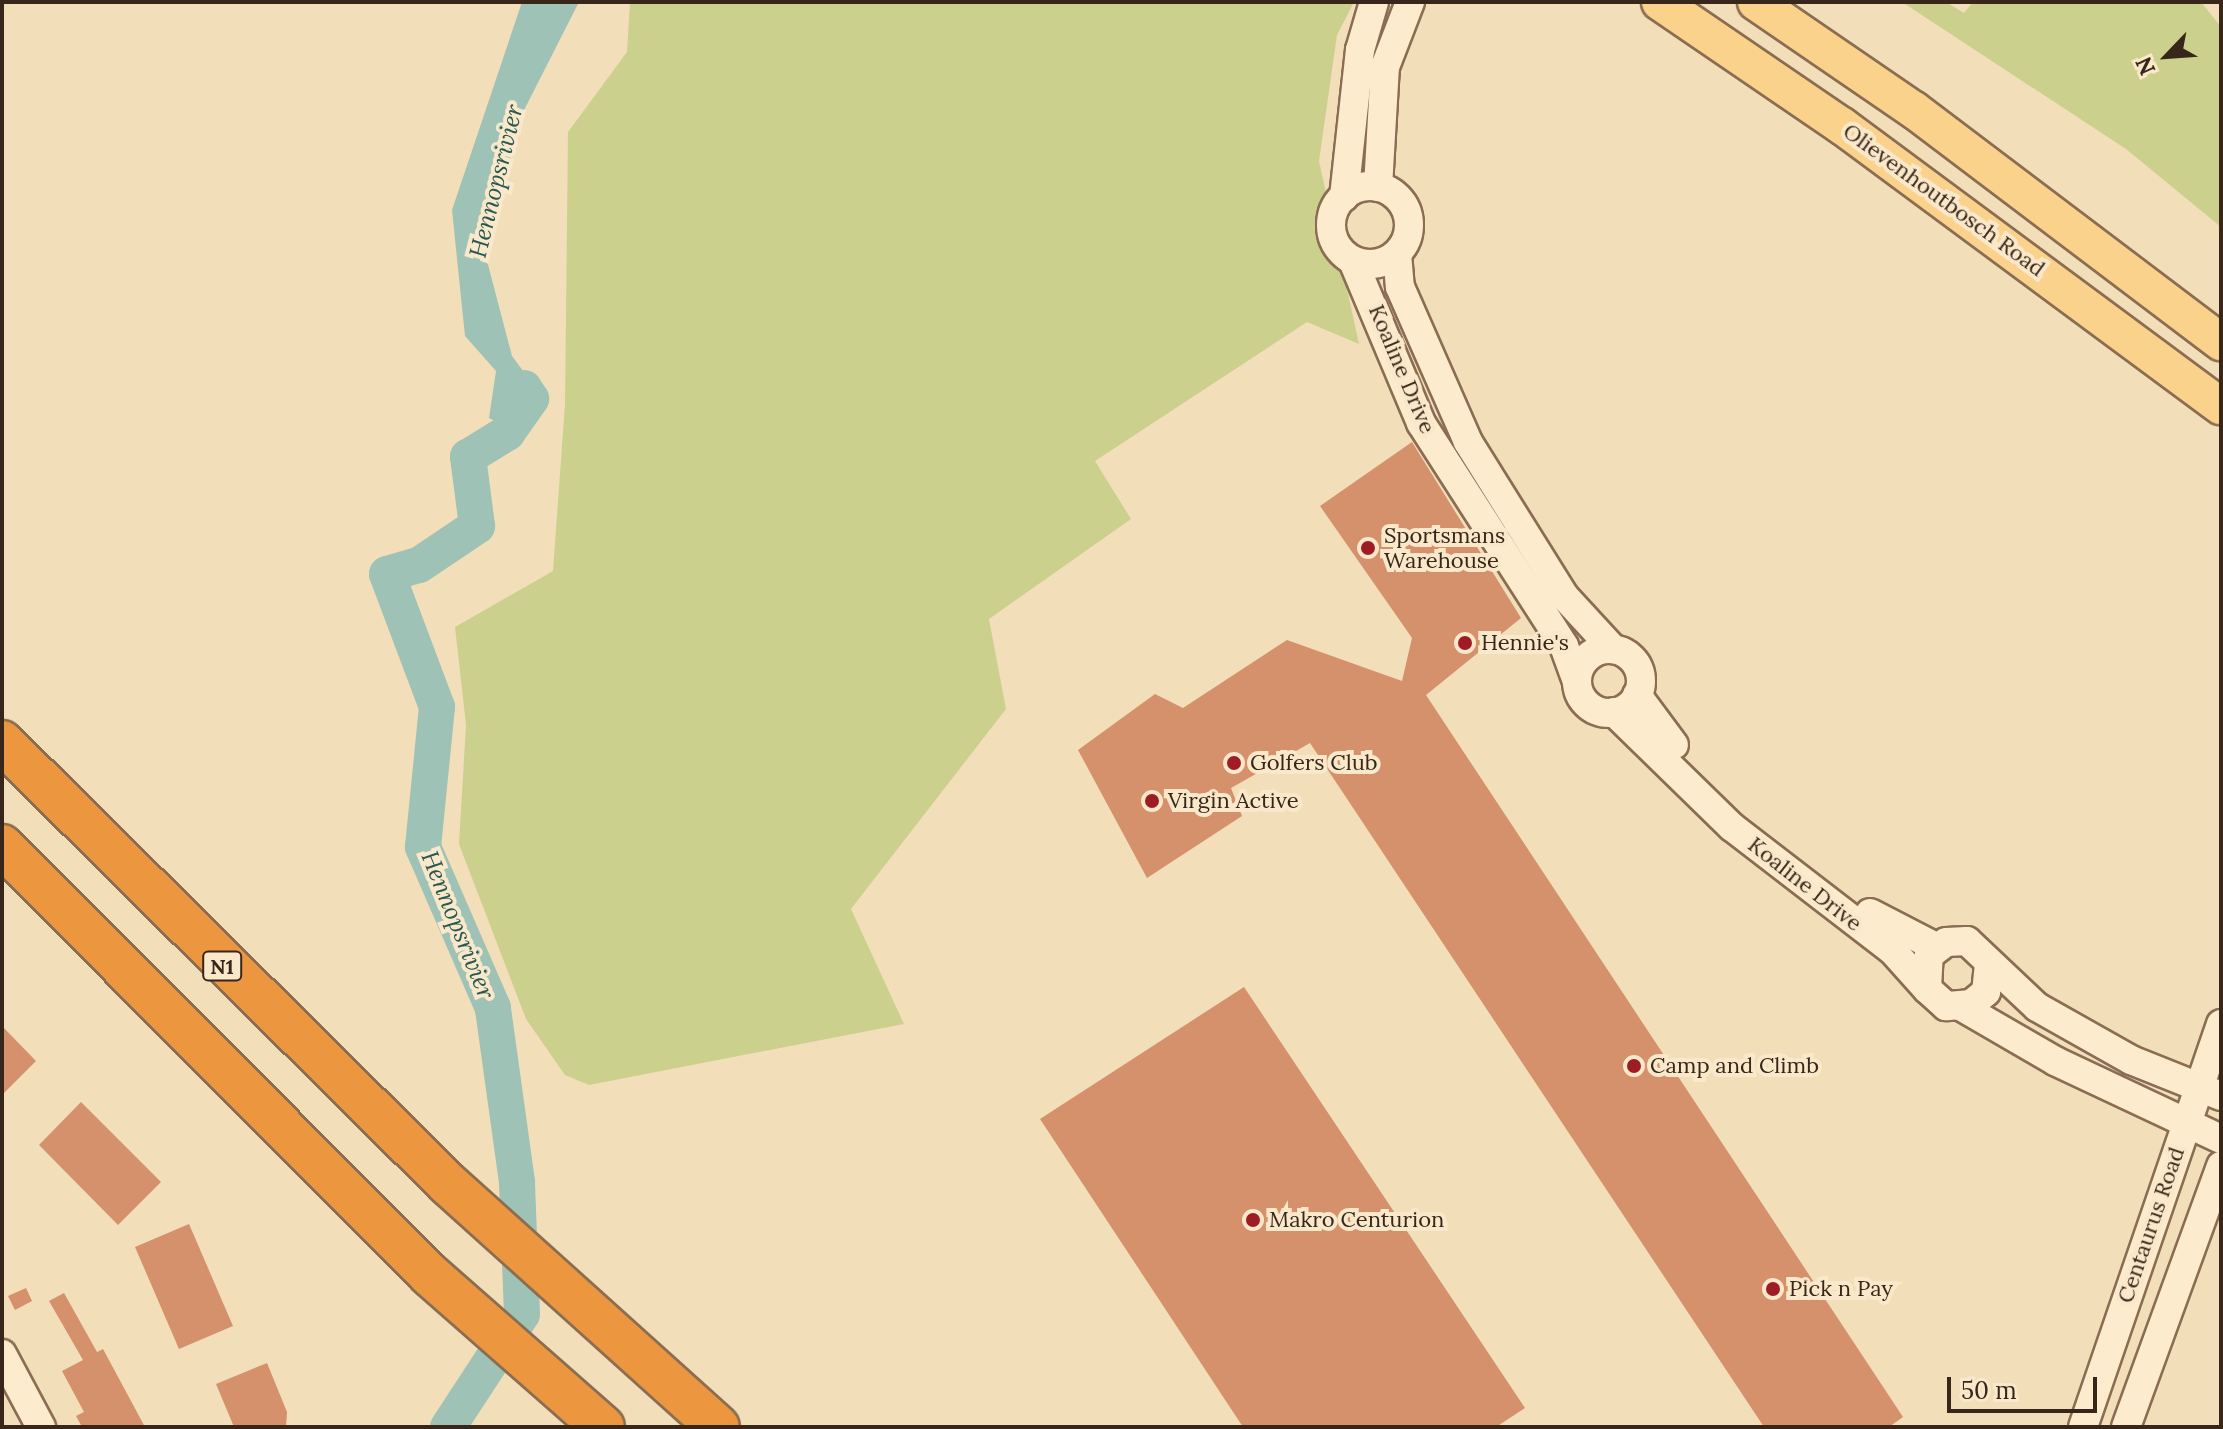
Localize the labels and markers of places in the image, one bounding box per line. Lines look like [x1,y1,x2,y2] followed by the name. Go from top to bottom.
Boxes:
[1384,522,1505,574] place label: Sportsmans Warehouse
[1359,539,1377,557] marker: Sportsmans Warehouse
[1481,630,1569,656] place label: Hennie's
[1456,634,1474,652] marker: Hennie's
[1250,750,1378,776] place label: Golfers Club
[1225,754,1243,772] marker: Golfers Club
[1168,788,1299,814] place label: Virgin Active
[1143,792,1161,810] marker: Virgin Active
[1650,1053,1819,1079] place label: Camp and Climb
[1625,1057,1643,1075] marker: Camp and Climb
[1269,1207,1444,1233] place label: Makro Centurion
[1244,1211,1262,1229] marker: Makro Centurion
[1789,1276,1893,1302] place label: Pick n Pay
[1764,1280,1782,1298] marker: Pick n Pay

